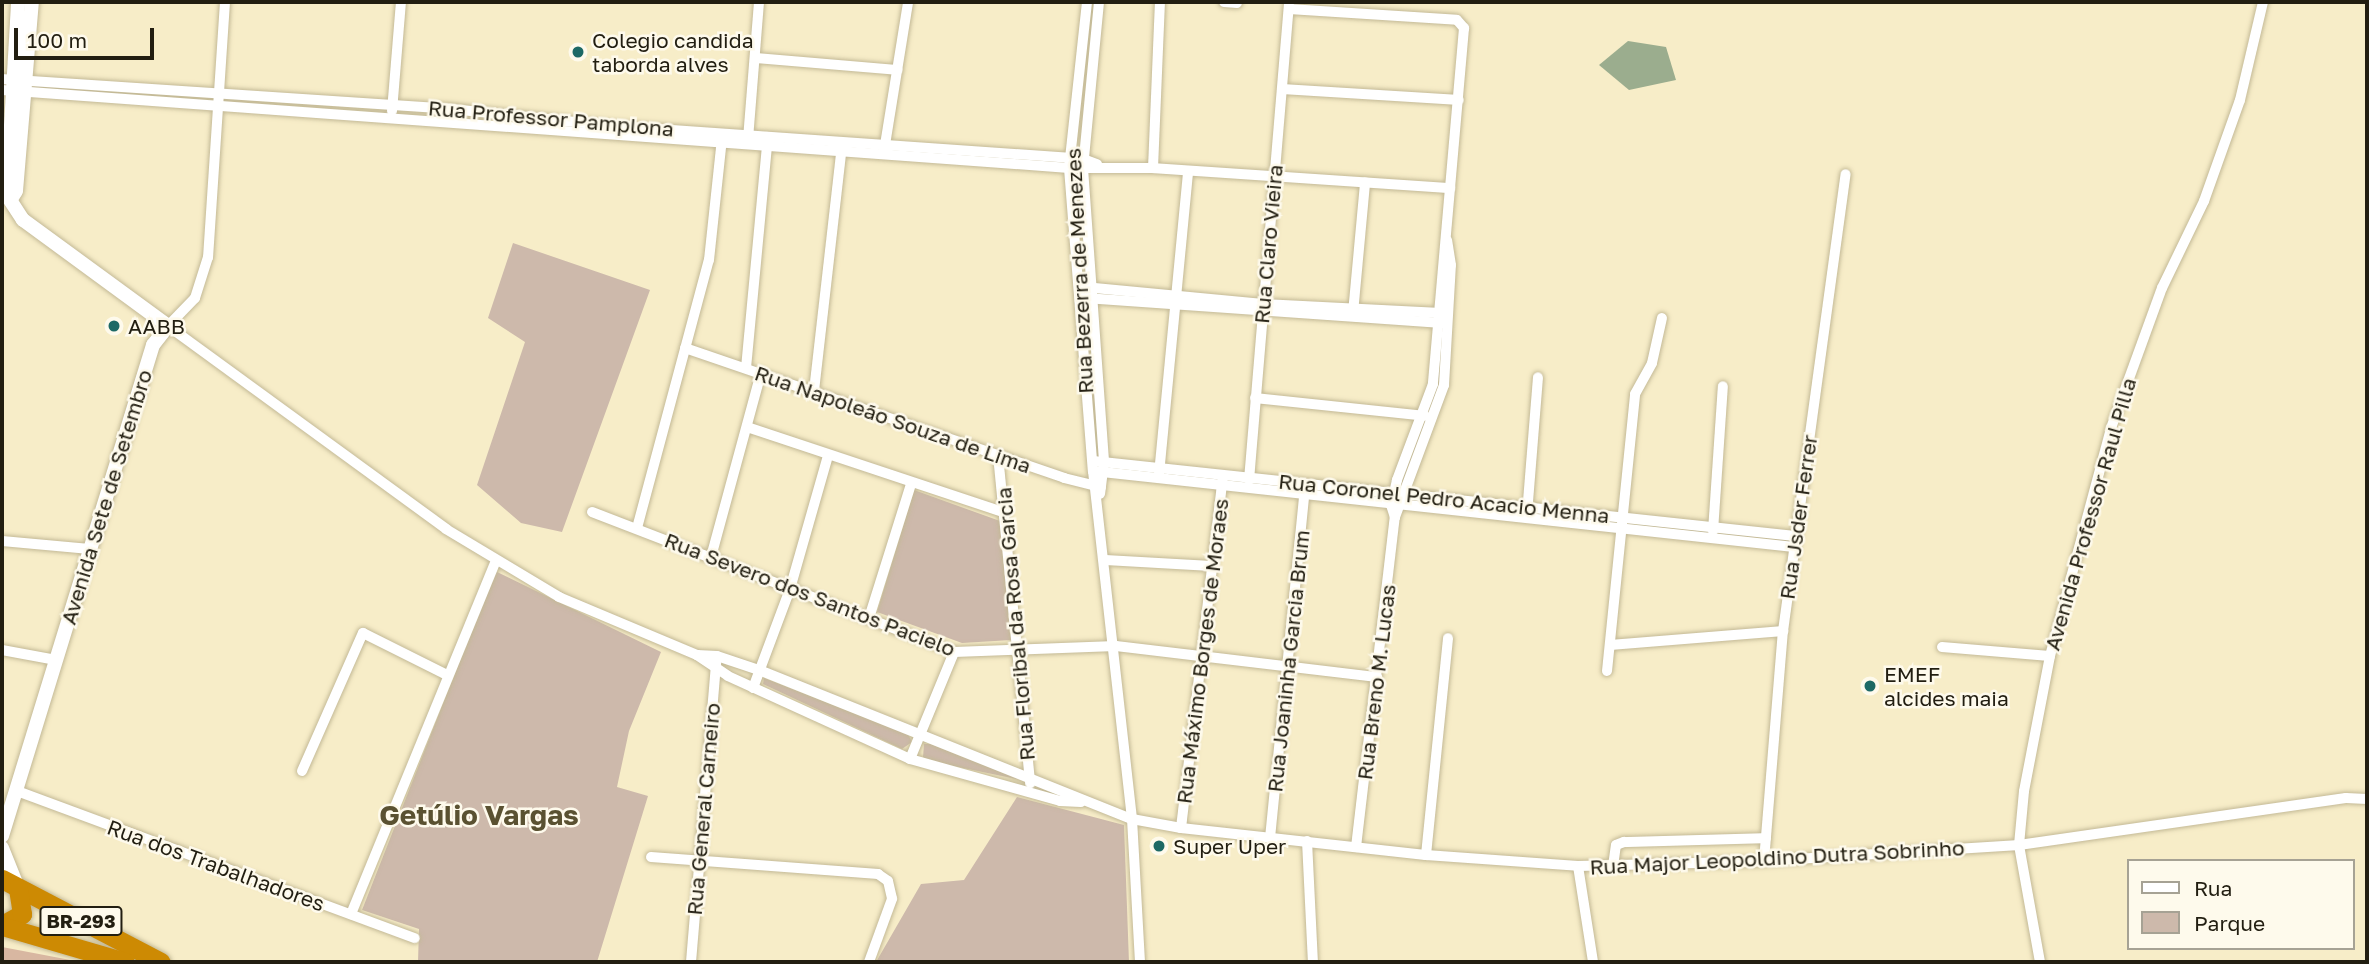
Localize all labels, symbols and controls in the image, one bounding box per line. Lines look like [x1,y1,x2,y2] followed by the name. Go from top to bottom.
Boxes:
[18,14,158,58] scale bar
[27,27,87,53] text: 100 m
[592,27,754,77] place label: Colegio candida taborda alves
[570,44,586,60] marker: Colegio candida taborda alves
[427,95,675,141] street label: Rua Professor Pamplona
[1060,148,1098,394] street label: Rua Bezerra de Menezes
[1248,163,1288,325] street label: Rua Claro Vieira
[128,313,185,339] place label: AABB
[106,318,122,334] marker: AABB
[752,360,1034,478] street label: Rua Napoleão Souza de Lima
[55,367,157,627] street label: Avenida Sete de Setembro
[2039,375,2141,653] street label: Avenida Professor Raul Pilla
[1774,433,1822,601] street label: Rua Jsder Ferrer
[1277,468,1611,528] street label: Rua Coronel Pedro Acacio Menna
[990,486,1040,762] street label: Rua Floribal da Rosa Garcia
[1171,497,1233,805] street label: Rua Máximo Borges de Moraes
[661,527,959,661] street label: Rua Severo dos Santos Pacielo
[1262,529,1314,793] street label: Rua Joaninha Garcia Brum
[1351,583,1401,781] street label: Rua Breno M. Lucas
[1884,661,2009,711] place label: EMEF alcides maia
[1862,678,1878,694] marker: EMEF alcides maia
[681,702,725,916] street label: Rua General Carneiro
[379,798,579,832] district label: Getúlio Vargas
[104,814,328,916] street label: Rua dos Trabalhadores
[1173,833,1286,859] place label: Super Uper
[1589,835,1965,879] street label: Rua Major Leopoldino Dutra Sobrinho
[1151,838,1167,854] marker: Super Uper
[2128,859,2355,950] legend
[2194,875,2232,901] text: Rua
[39,906,123,937] road number: BR-293
[2194,910,2265,936] text: Parque

